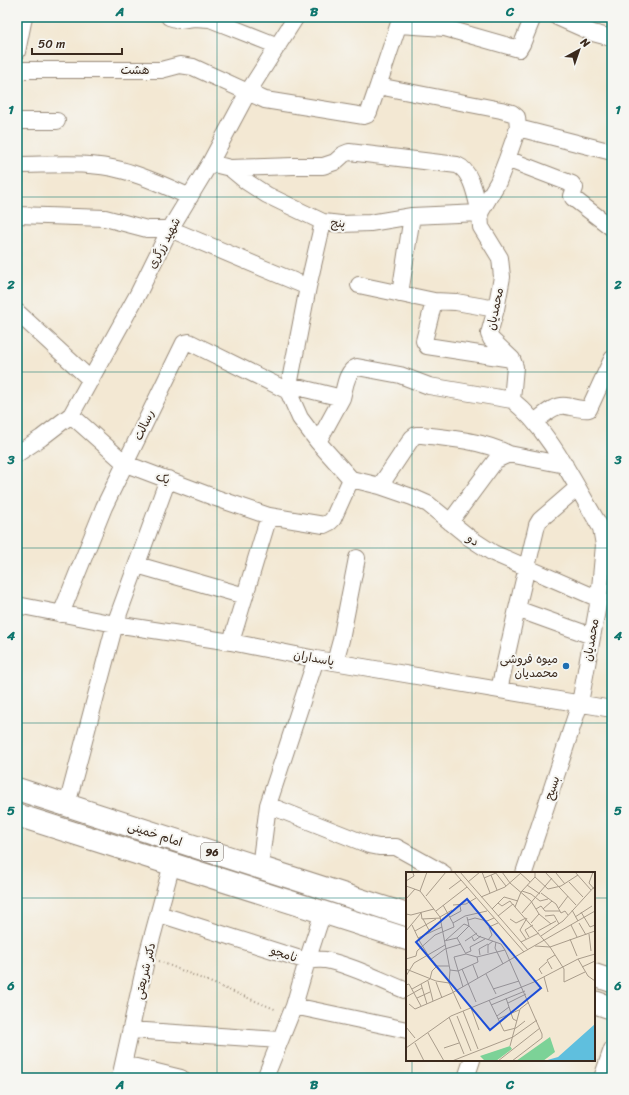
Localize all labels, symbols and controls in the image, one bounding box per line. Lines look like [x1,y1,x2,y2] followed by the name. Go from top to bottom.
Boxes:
[115,0,124,23] text: A
[310,0,319,23] text: B
[505,0,515,23] text: C
[32,30,122,56] scale bar
[559,30,599,70] north arrow
[575,32,594,53] text: N
[38,33,65,55] text: 50 m
[121,59,150,81] street label: هشت
[8,98,14,121] text: 1
[615,98,621,121] text: 1
[330,212,346,234] street label: پنج
[141,213,187,273] street label: شهید زرگری
[6,273,15,296] text: 2
[613,273,622,296] text: 2
[480,285,510,333] street label: محمدیان
[127,406,161,444] street label: رسالت
[6,448,15,471] text: 3
[613,448,622,471] text: 3
[152,465,174,491] street label: یک
[461,527,484,552] street label: دو
[576,617,606,663] street label: محمدیان
[6,624,16,647] text: 4
[613,624,623,647] text: 4
[292,644,336,672] street label: پاسداران
[500,648,558,684] place label: میوه فروشی محمدیان
[561,661,571,671] marker: میوه فروشی محمدیان
[538,773,566,803] street label: بسیح
[7,799,15,822] text: 5
[614,799,622,822] text: 5
[125,815,185,853] street label: امام خمینی
[201,843,223,861] road number: 96
[406,872,595,1061] inset map
[267,939,300,969] street label: نامجو
[128,940,162,1002] street label: دکتر شریعتی
[6,974,15,997] text: 6
[613,974,622,997] text: 6
[115,1073,124,1095] text: A
[310,1073,319,1095] text: B
[505,1073,515,1095] text: C

